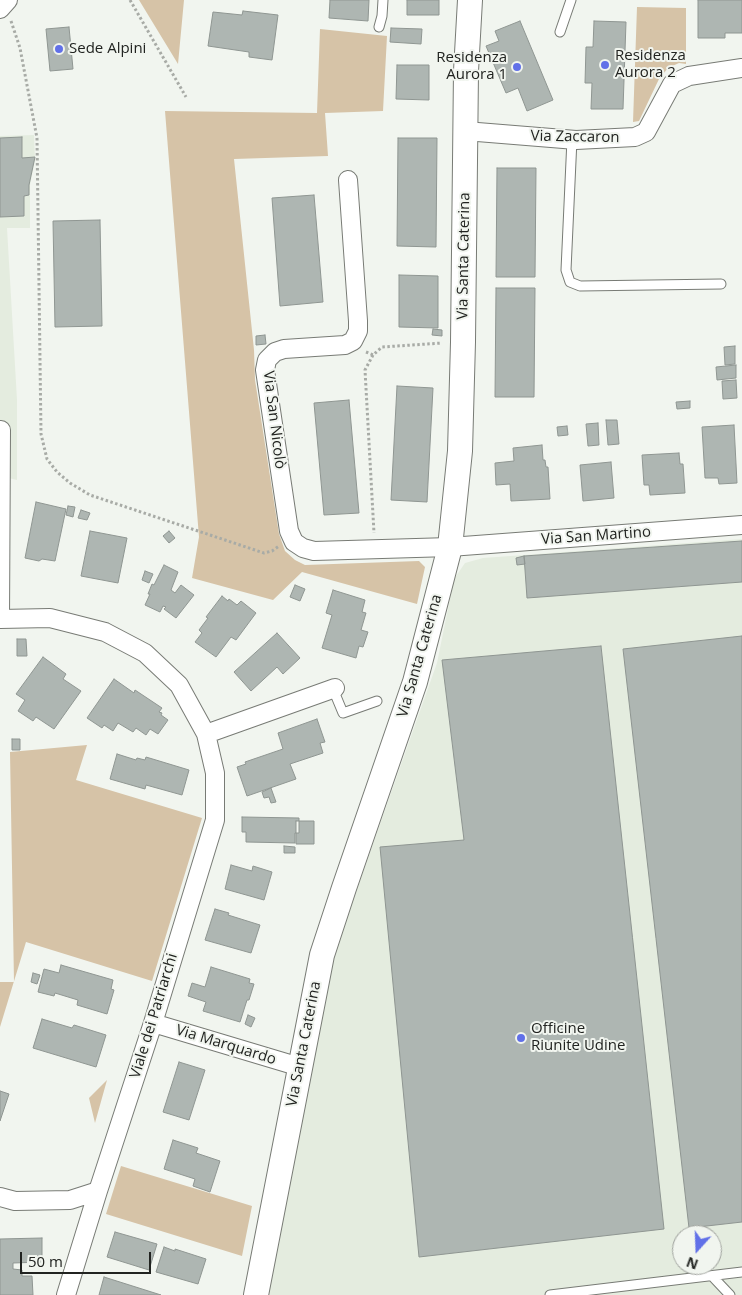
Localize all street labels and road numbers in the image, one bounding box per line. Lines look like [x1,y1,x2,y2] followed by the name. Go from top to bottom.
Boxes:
[530,127,620,147] street label: Via Zaccaron
[454,192,474,320] street label: Via Santa Caterina
[259,370,289,470] street label: Via San Nicolò
[541,523,651,549] street label: Via San Martino
[394,592,446,720] street label: Via Santa Caterina
[126,951,182,1081] street label: Viale dei Patriarchi
[283,980,325,1108] street label: Via Santa Caterina
[174,1021,278,1069] street label: Via Marquardo

